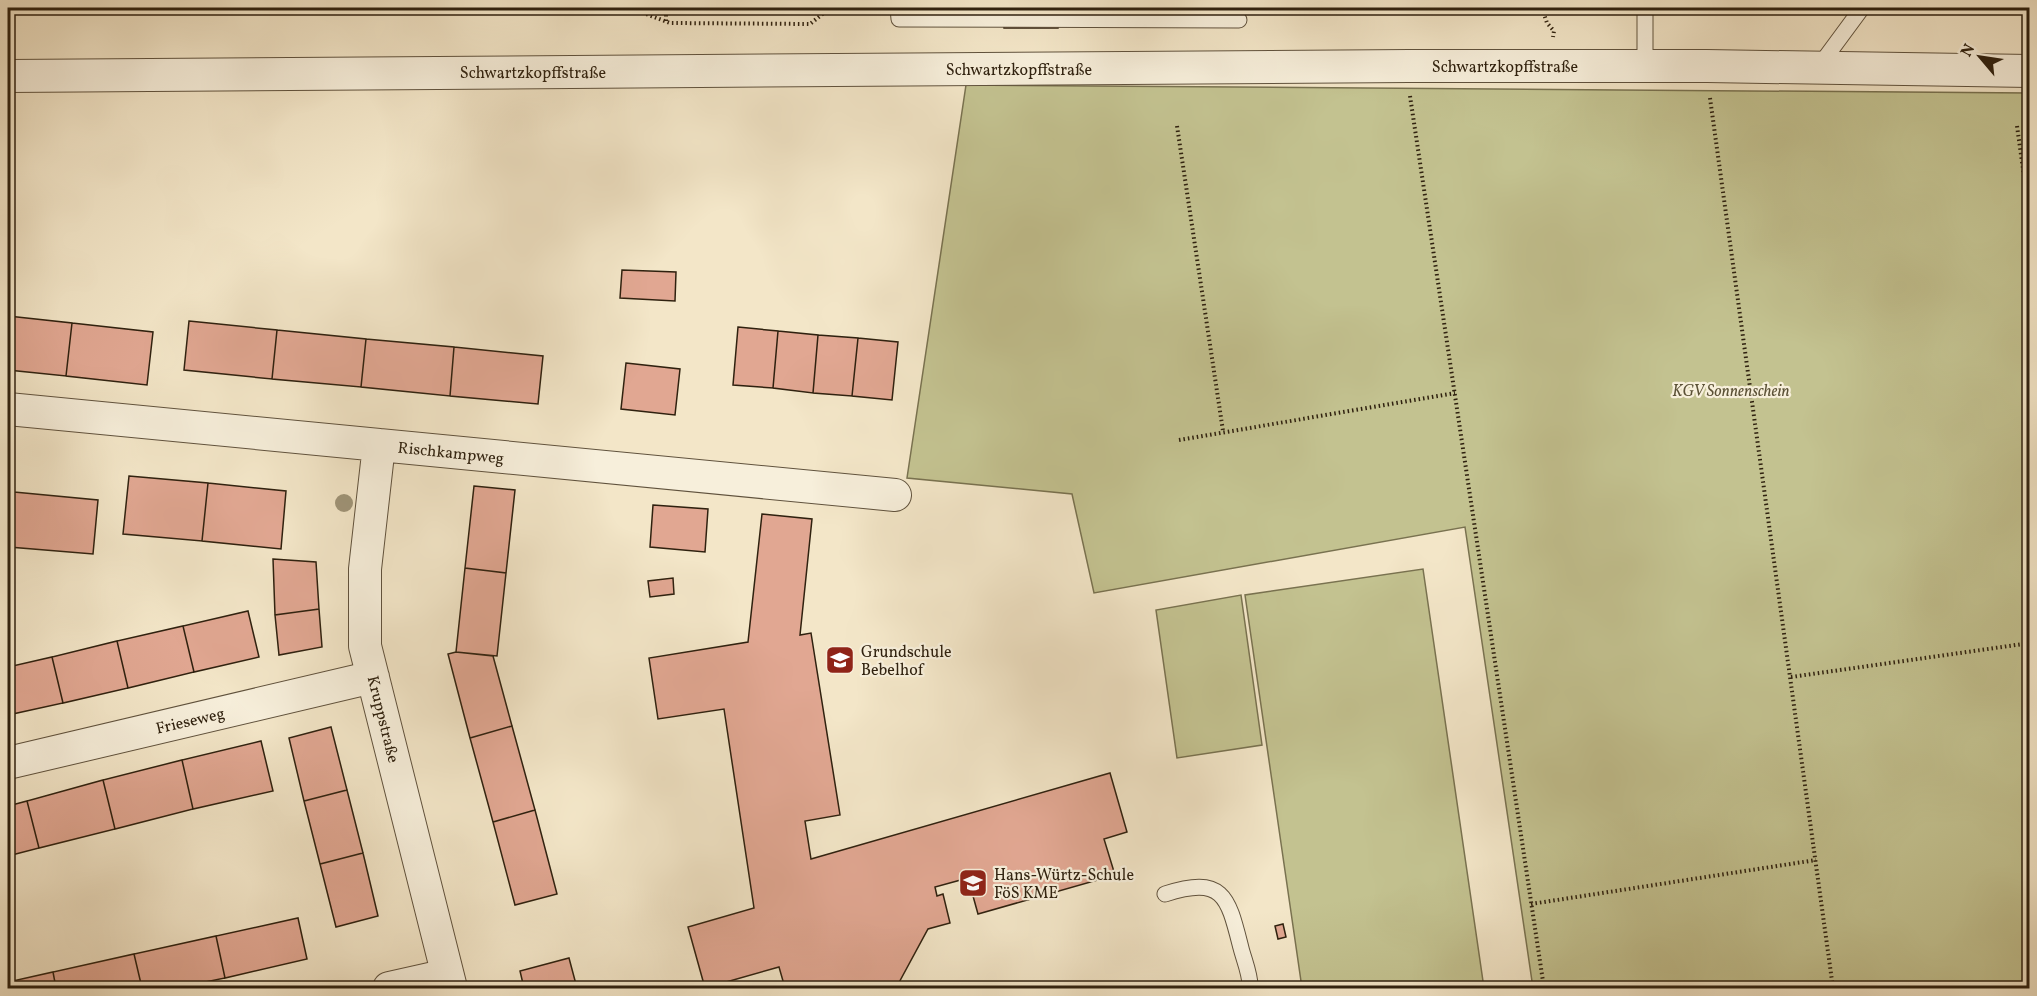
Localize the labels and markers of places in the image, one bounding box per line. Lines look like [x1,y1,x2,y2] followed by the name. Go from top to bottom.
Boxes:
[861,642,952,682] place label: Grundschule Bebelhof
[824,644,856,676] school or university icon: Grundschule Bebelhof
[994,865,1134,905] place label: Hans-Würtz-Schule FöS KME
[957,867,989,899] school or university icon: Hans-Würtz-Schule FöS KME

